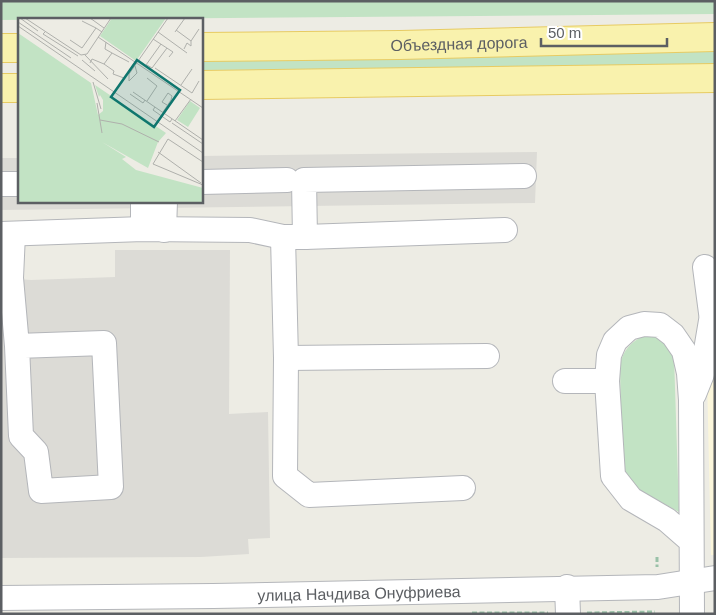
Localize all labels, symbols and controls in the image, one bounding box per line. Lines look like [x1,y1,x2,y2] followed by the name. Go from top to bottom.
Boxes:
[541,15,667,47] scale bar
[18,18,202,202] inset map
[548,24,581,41] text: 50 m
[390,33,528,54] street label: Объездная дорога
[257,582,461,604] street label: улица Начдива Онуфриева

